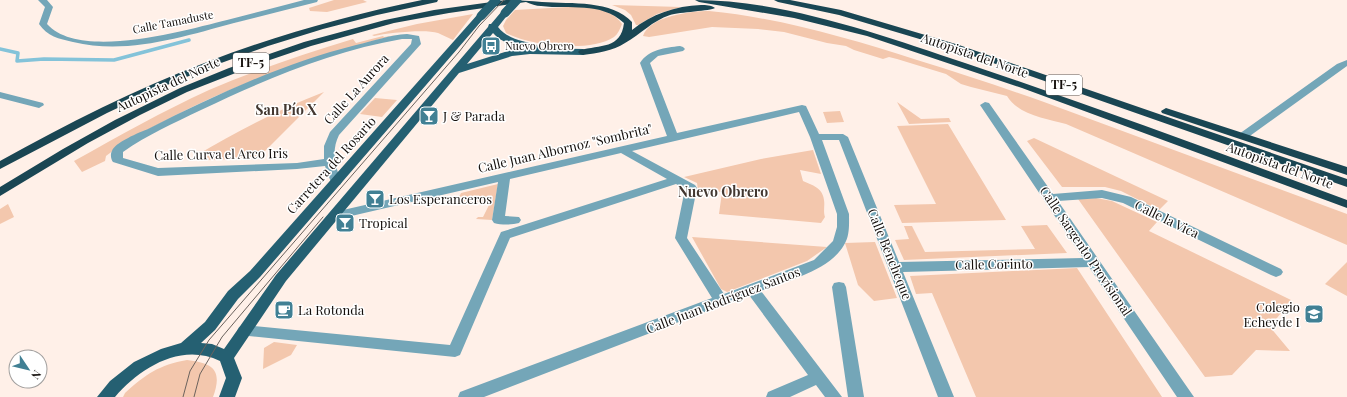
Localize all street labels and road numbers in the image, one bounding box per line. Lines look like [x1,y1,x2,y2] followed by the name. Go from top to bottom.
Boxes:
[131,6,215,37] street label: Calle Tamaduste
[918,28,1032,81] street label: Autopista del Norte
[319,49,392,128] street label: Calle La Aurora
[112,52,223,115] street label: Autopista del Norte
[233,53,269,73] road number: TF-5
[1046,75,1082,95] road number: TF-5
[282,112,379,217] street label: Carretera del Rosario
[476,119,654,176] street label: Calle Juan Albornoz "Sombrita"
[1223,137,1336,192] street label: Autopista del Norte
[154,144,288,163] street label: Calle Curva el Arco Iris
[1037,183,1136,319] street label: Calle Sargento Provisional
[1132,196,1203,242] street label: Calle la Vica
[864,206,917,302] street label: Calle Bencheque
[955,254,1033,273] street label: Calle Corinto
[643,262,802,337] street label: Calle Juan Rodríguez Santos

